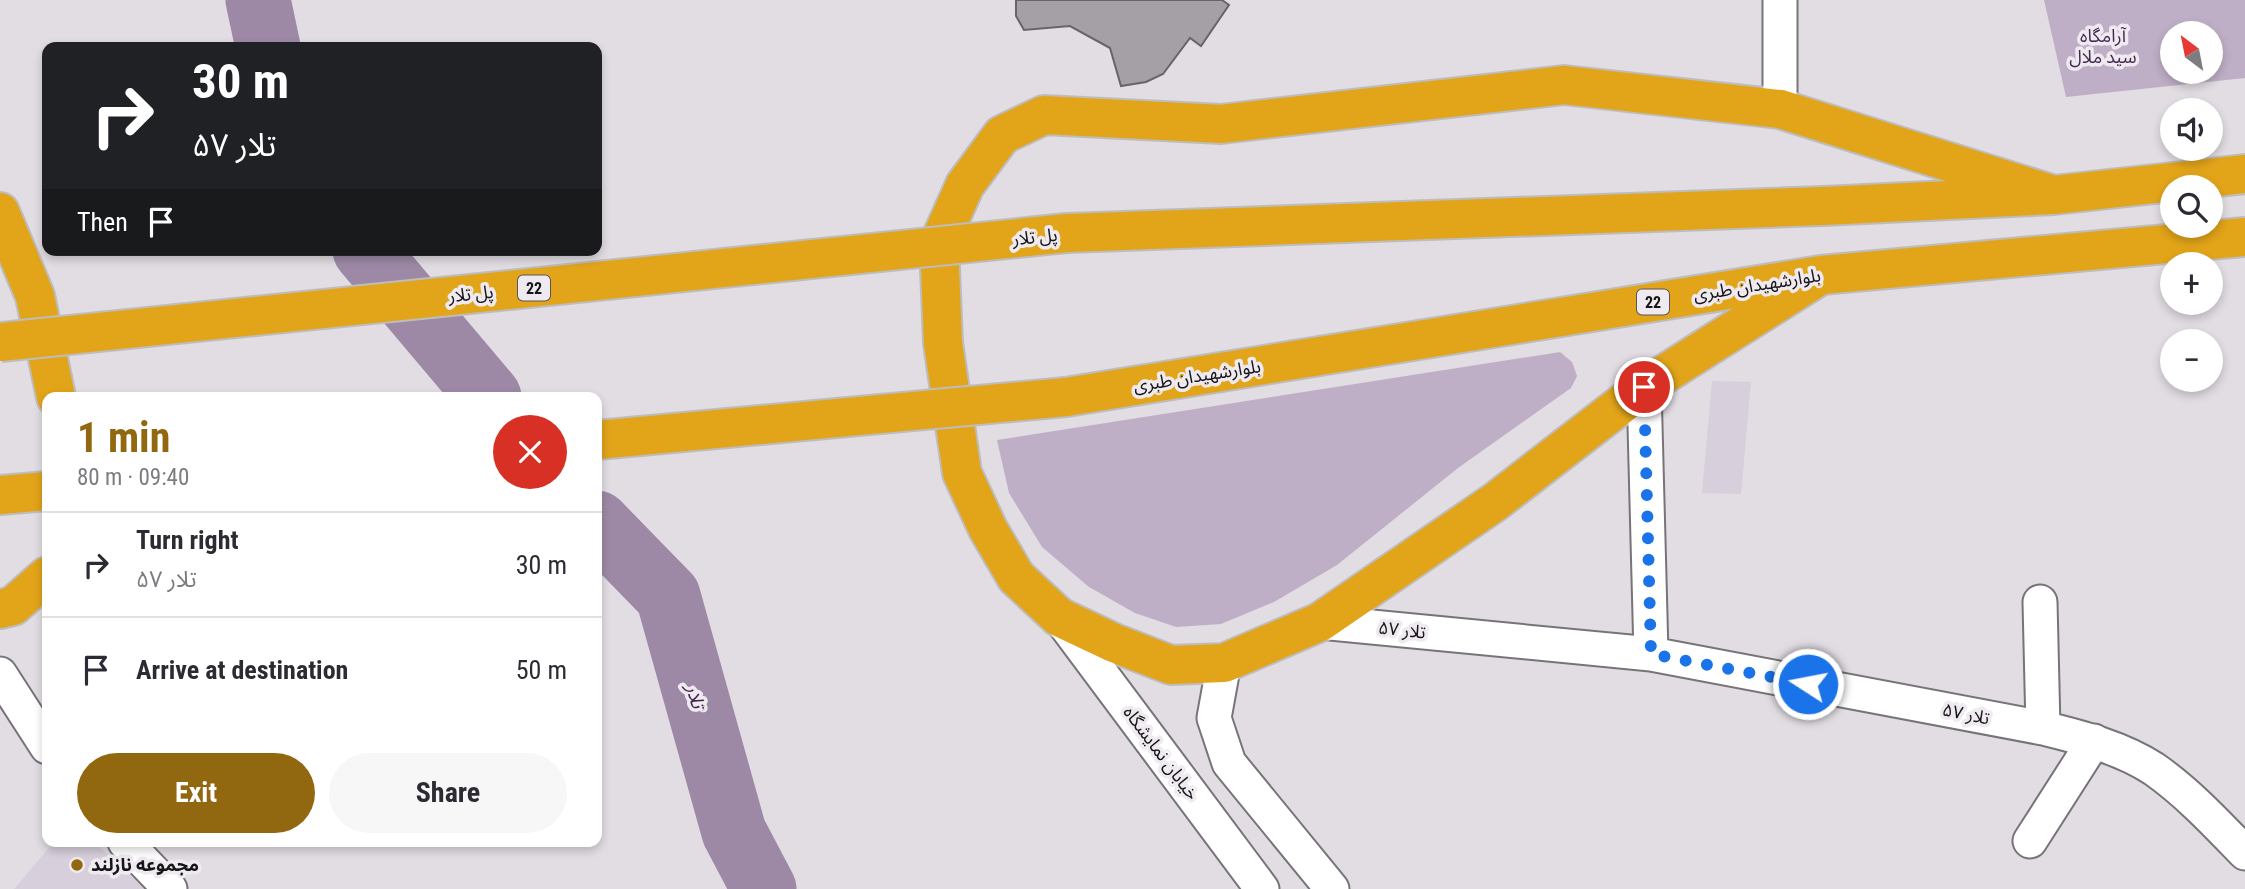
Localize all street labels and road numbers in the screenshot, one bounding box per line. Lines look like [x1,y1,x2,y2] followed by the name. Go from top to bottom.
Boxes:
[1010,224,1059,251] street label: پل تلار
[1692,264,1822,306] street label: بلوارشهیدان طبری
[518,276,550,300] road number: 22
[446,281,495,308] street label: پل تلار
[1637,290,1669,314] road number: 22
[1132,355,1262,397] street label: بلوارشهیدان طبری
[1377,617,1427,643] street label: تلار ۵۷
[1941,699,1991,729] street label: تلار ۵۷
[1119,702,1203,804] street label: خیابان نمایشگاه

